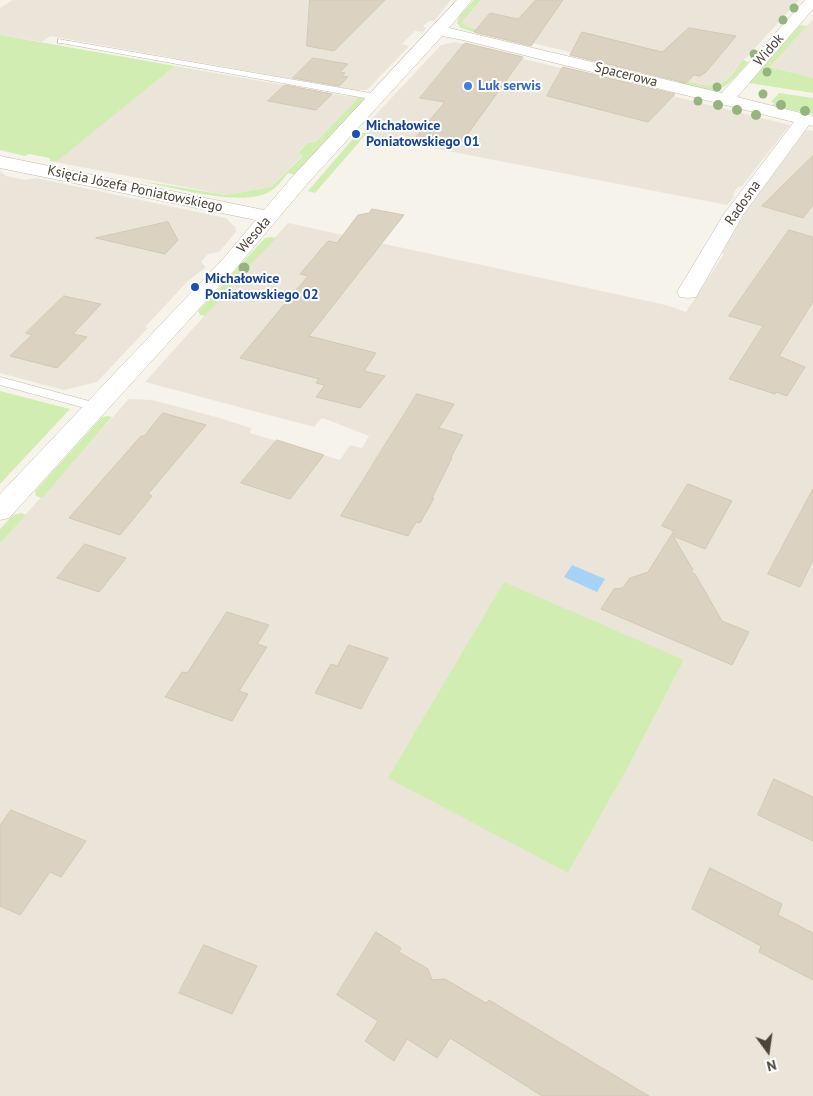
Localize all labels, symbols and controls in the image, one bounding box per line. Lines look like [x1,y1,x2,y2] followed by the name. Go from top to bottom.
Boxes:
[750,30,788,70] street label: Widok
[593,59,659,91] street label: Spacerowa
[478,78,541,94] place label: Luk serwis
[462,80,474,92] marker: Luk serwis
[366,118,480,150] place label: Michałowice Poniatowskiego 01
[350,128,362,140] marker: Michałowice Poniatowskiego 01
[46,162,224,216] street label: Księcia Józefa Poniatowskiego
[722,177,764,229] street label: Radosna
[234,213,274,257] street label: Wesoła
[205,271,319,304] place label: Michałowice Poniatowskiego 02
[189,281,201,293] marker: Michałowice Poniatowskiego 02
[743,1026,793,1076] north arrow
[765,1056,778,1075] text: N

